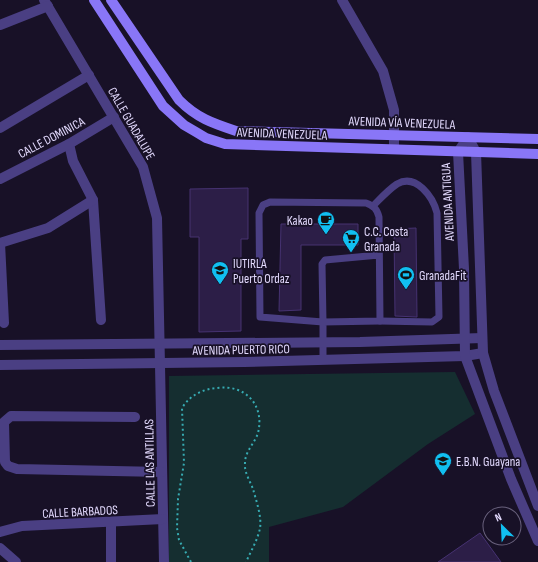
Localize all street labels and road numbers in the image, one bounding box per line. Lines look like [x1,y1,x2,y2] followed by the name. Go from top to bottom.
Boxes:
[104,84,158,163] street label: CALLE GUADALUPE
[15,113,88,162] street label: CALLE DOMINICA
[347,113,456,133] street label: AVENIDA VÍA VENEZUELA
[236,124,328,144] street label: AVENIDA VENEZUELA
[438,162,458,242] street label: AVENIDA ANTIGUA
[191,341,290,359] street label: AVENIDA PUERTO RICO
[141,418,159,507] street label: CALLE LAS ANTILLAS
[42,502,119,522] street label: CALLE BARBADOS

